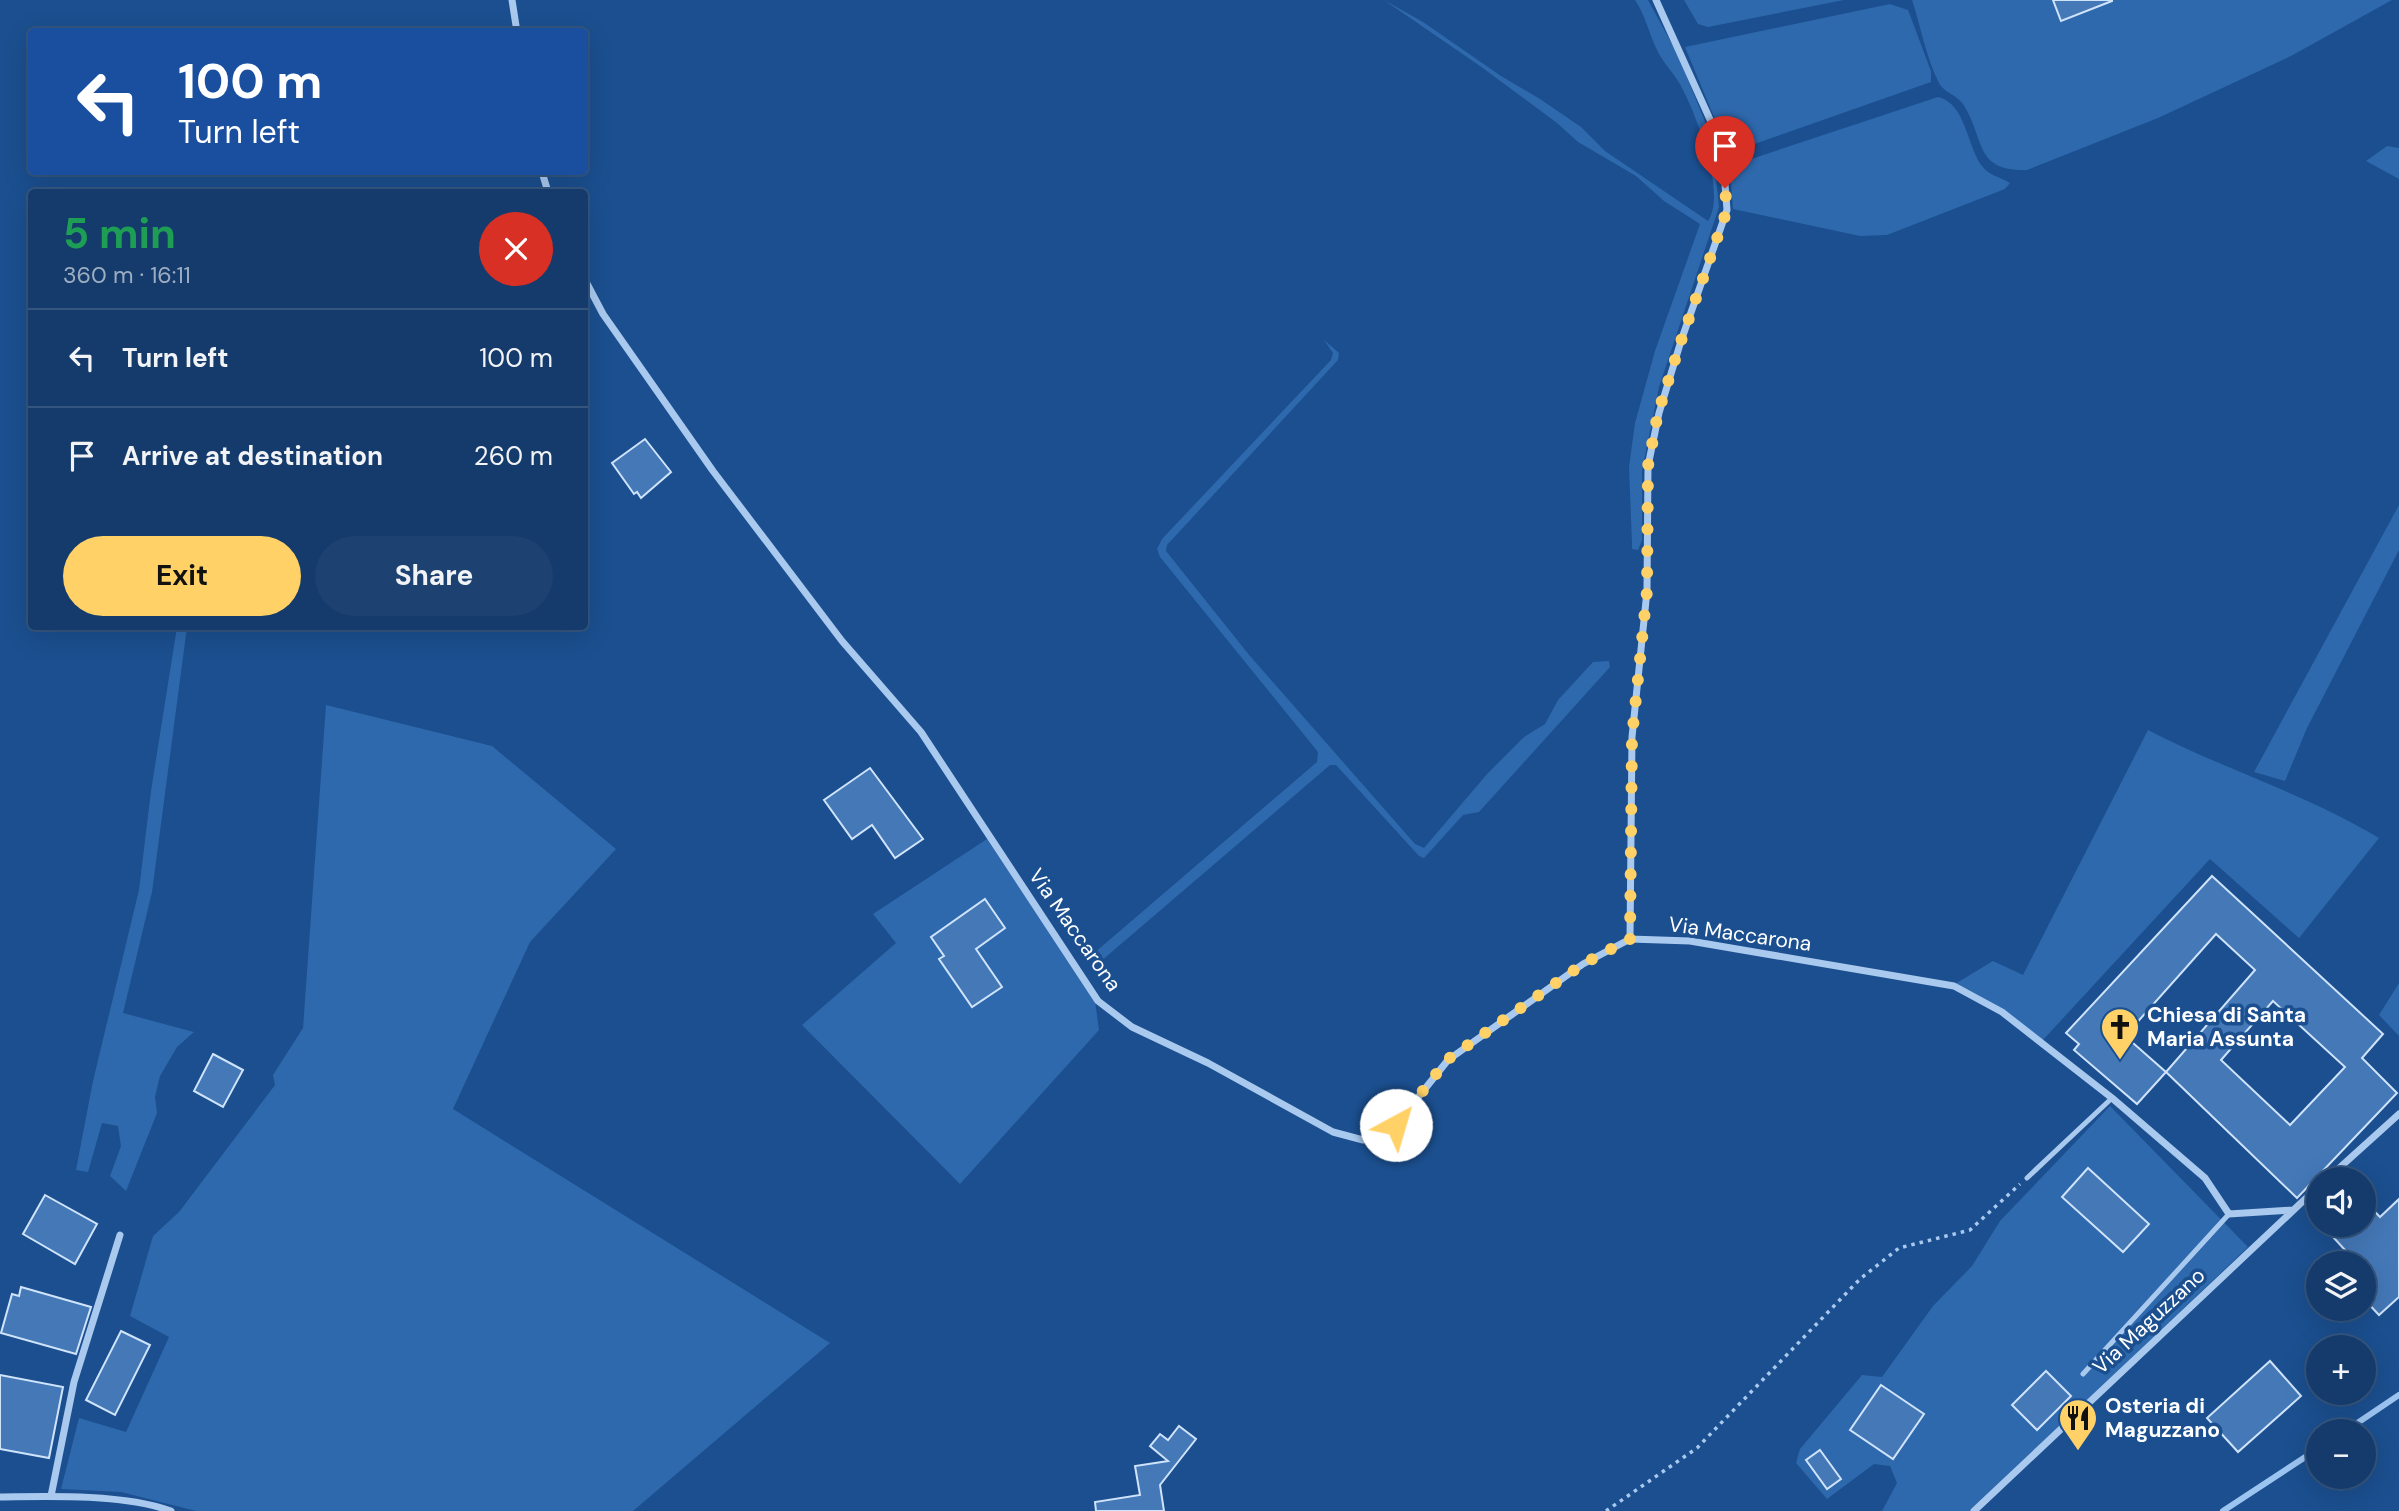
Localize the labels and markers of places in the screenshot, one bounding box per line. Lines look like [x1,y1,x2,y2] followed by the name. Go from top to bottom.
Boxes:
[1695,116,1755,188] pin
[2147,1001,2306,1053] place label: Chiesa di Santa Maria Assunta
[2099,1006,2141,1061] church icon: Chiesa di Santa Maria Assunta
[2105,1392,2220,1444] place label: Osteria di Maguzzano
[2057,1397,2099,1452] restaurant icon: Osteria di Maguzzano

